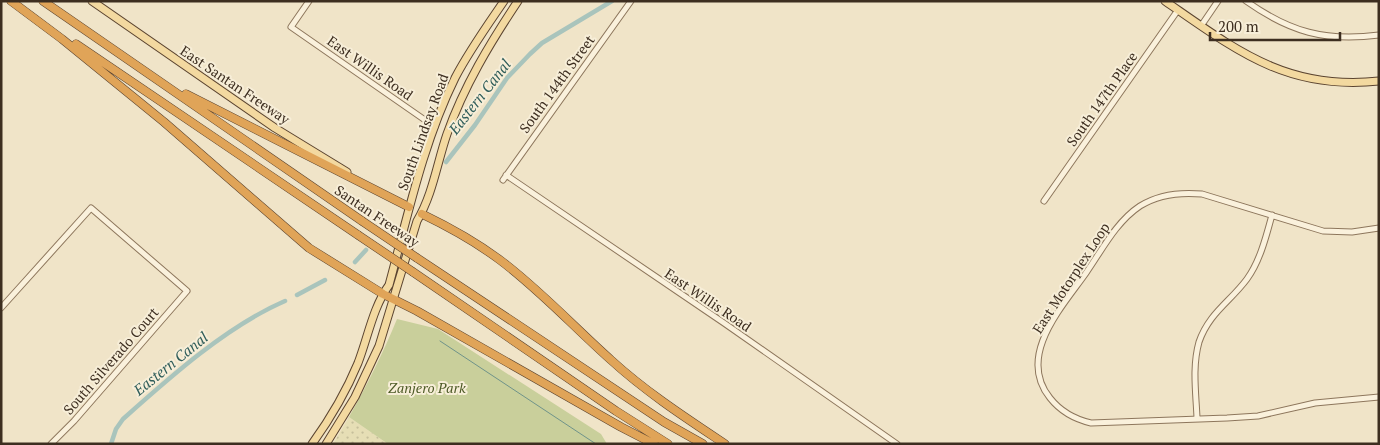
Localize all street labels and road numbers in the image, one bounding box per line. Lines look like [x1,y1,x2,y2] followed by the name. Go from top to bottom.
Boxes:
[515,30,599,136] street label: South 144th Street
[324,31,417,104] street label: East Willis Road
[177,41,294,129] street label: East Santan Freeway
[1062,48,1141,150] street label: South 147th Place
[393,71,453,193] street label: South Lindsay Road
[331,180,424,251] street label: Santan Freeway
[1028,219,1114,337] street label: East Motorplex Loop
[661,264,755,336] street label: East Willis Road
[59,302,163,418] street label: South Silverado Court

